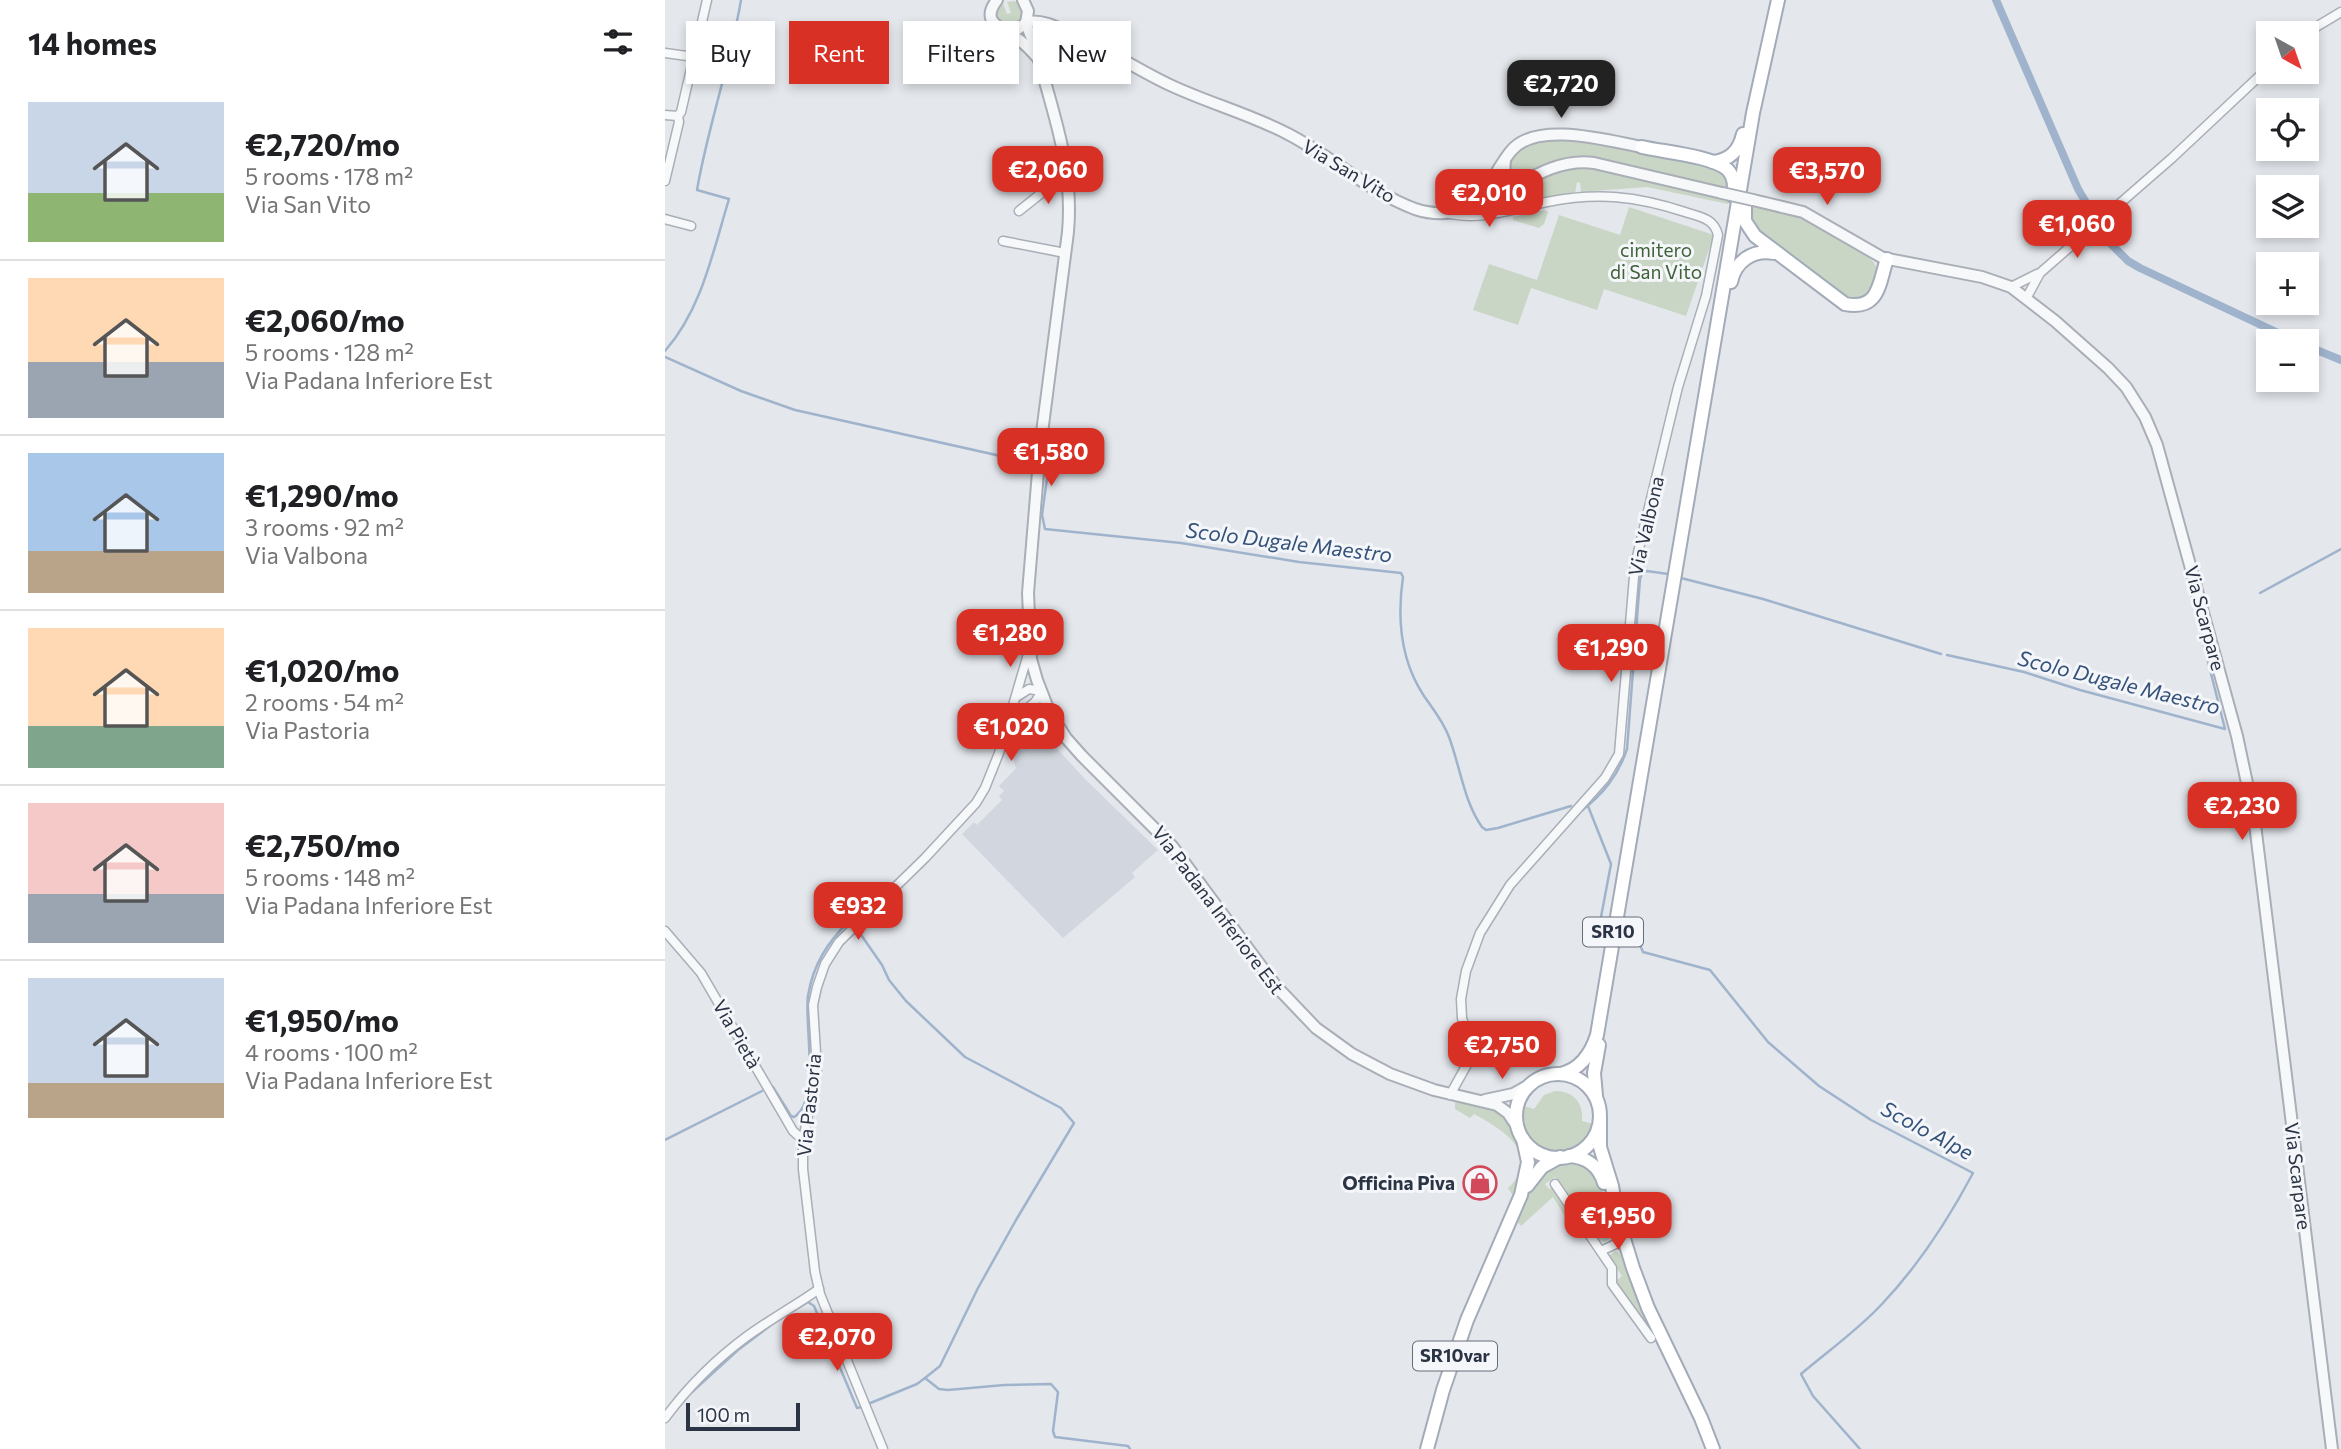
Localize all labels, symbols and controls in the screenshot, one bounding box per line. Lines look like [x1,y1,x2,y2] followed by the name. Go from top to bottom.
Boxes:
[686,21,775,84] chip: Buy
[789,21,889,84] chip: Rent
[903,21,1019,84] chip: Filters
[1033,21,1131,84] chip: New
[2256,21,2319,84] north arrow
[2256,21,2319,392] map controls
[599,23,637,61] icon: filters
[28,24,157,61] text: 14 homes
[1504,60,1618,120] pin: €2,720
[1523,69,1599,97] text: €2,720
[2256,98,2319,161] button: locate
[245,125,400,162] text: €2,720/mo
[84,130,168,214] icon: home
[1299,134,1400,207] street label: Via San Vito
[991,146,1105,206] pin: €2,060
[1770,148,1884,207] pin: €3,570
[1008,155,1088,183] text: €2,060
[1789,156,1865,184] text: €3,570
[245,162,413,190] text: 5 rooms · 178 m²
[1432,170,1546,229] pin: €2,010
[2256,175,2319,238] button: layers
[1451,178,1527,206] text: €2,010
[245,190,371,218] text: Via San Vito
[2020,201,2134,260] pin: €1,060
[2039,209,2115,237] text: €1,060
[1610,238,1702,283] park label: cimitero di San Vito
[2256,252,2319,315] button: +
[245,301,405,338] text: €2,060/mo
[84,306,168,390] icon: home
[2256,329,2319,392] button: −
[245,338,414,366] text: 5 rooms · 128 m²
[245,366,492,394] text: Via Padana Inferiore Est
[994,428,1108,488] pin: €1,580
[1013,437,1089,465] text: €1,580
[1623,474,1668,578] street label: Via Valbona
[245,476,399,513] text: €1,290/mo
[84,481,168,565] icon: home
[245,513,404,541] text: 3 rooms · 92 m²
[1185,516,1394,567] water label: Scolo Dugale Maestro
[245,541,368,569] text: Via Valbona
[2180,563,2231,673] street label: Via Scarpare
[953,610,1067,669] pin: €1,280
[973,618,1047,646] text: €1,280
[1554,624,1668,684] pin: €1,290
[1574,633,1648,661] text: €1,290
[2016,644,2223,719] water label: Scolo Dugale Maestro
[245,651,399,688] text: €1,020/mo
[84,656,168,740] icon: home
[245,688,404,716] text: 2 rooms · 54 m²
[954,704,1068,763] pin: €1,020
[973,712,1049,740] text: €1,020
[245,716,370,744] text: Via Pastoria
[2185,782,2299,842] pin: €2,230
[2204,791,2280,819] text: €2,230
[1148,821,1289,998] street label: Via Padana Inferiore Est
[245,826,400,863] text: €2,750/mo
[84,831,168,915] icon: home
[245,863,415,891] text: 5 rooms · 148 m²
[817,883,899,942] pin: €932
[245,891,492,919] text: Via Padana Inferiore Est
[830,891,886,919] text: €932
[1583,917,1643,946] road number: SR10
[709,995,766,1072] street label: Via Pietà
[245,1001,399,1038] text: €1,950/mo
[84,1006,168,1090] icon: home
[1445,1021,1559,1081] pin: €2,750
[1464,1030,1540,1058] text: €2,750
[245,1038,418,1066] text: 4 rooms · 100 m²
[792,1052,825,1158] street label: Via Pastoria
[245,1066,492,1094] text: Via Padana Inferiore Est
[1877,1095,1978,1164] water label: Scolo Alpe
[2280,1121,2316,1231] street label: Via Scarpare
[1461,1164,1499,1202] shop icon: Officina Piva
[1342,1171,1455,1194] place label: Officina Piva
[1561,1192,1675,1252] pin: €1,950
[1581,1201,1655,1229] text: €1,950
[780,1314,894,1373] pin: €2,070
[798,1322,876,1350] text: €2,070
[1413,1342,1497,1371] road number: SR10var
[686,1400,800,1432] scale bar
[697,1403,750,1426] text: 100 m

